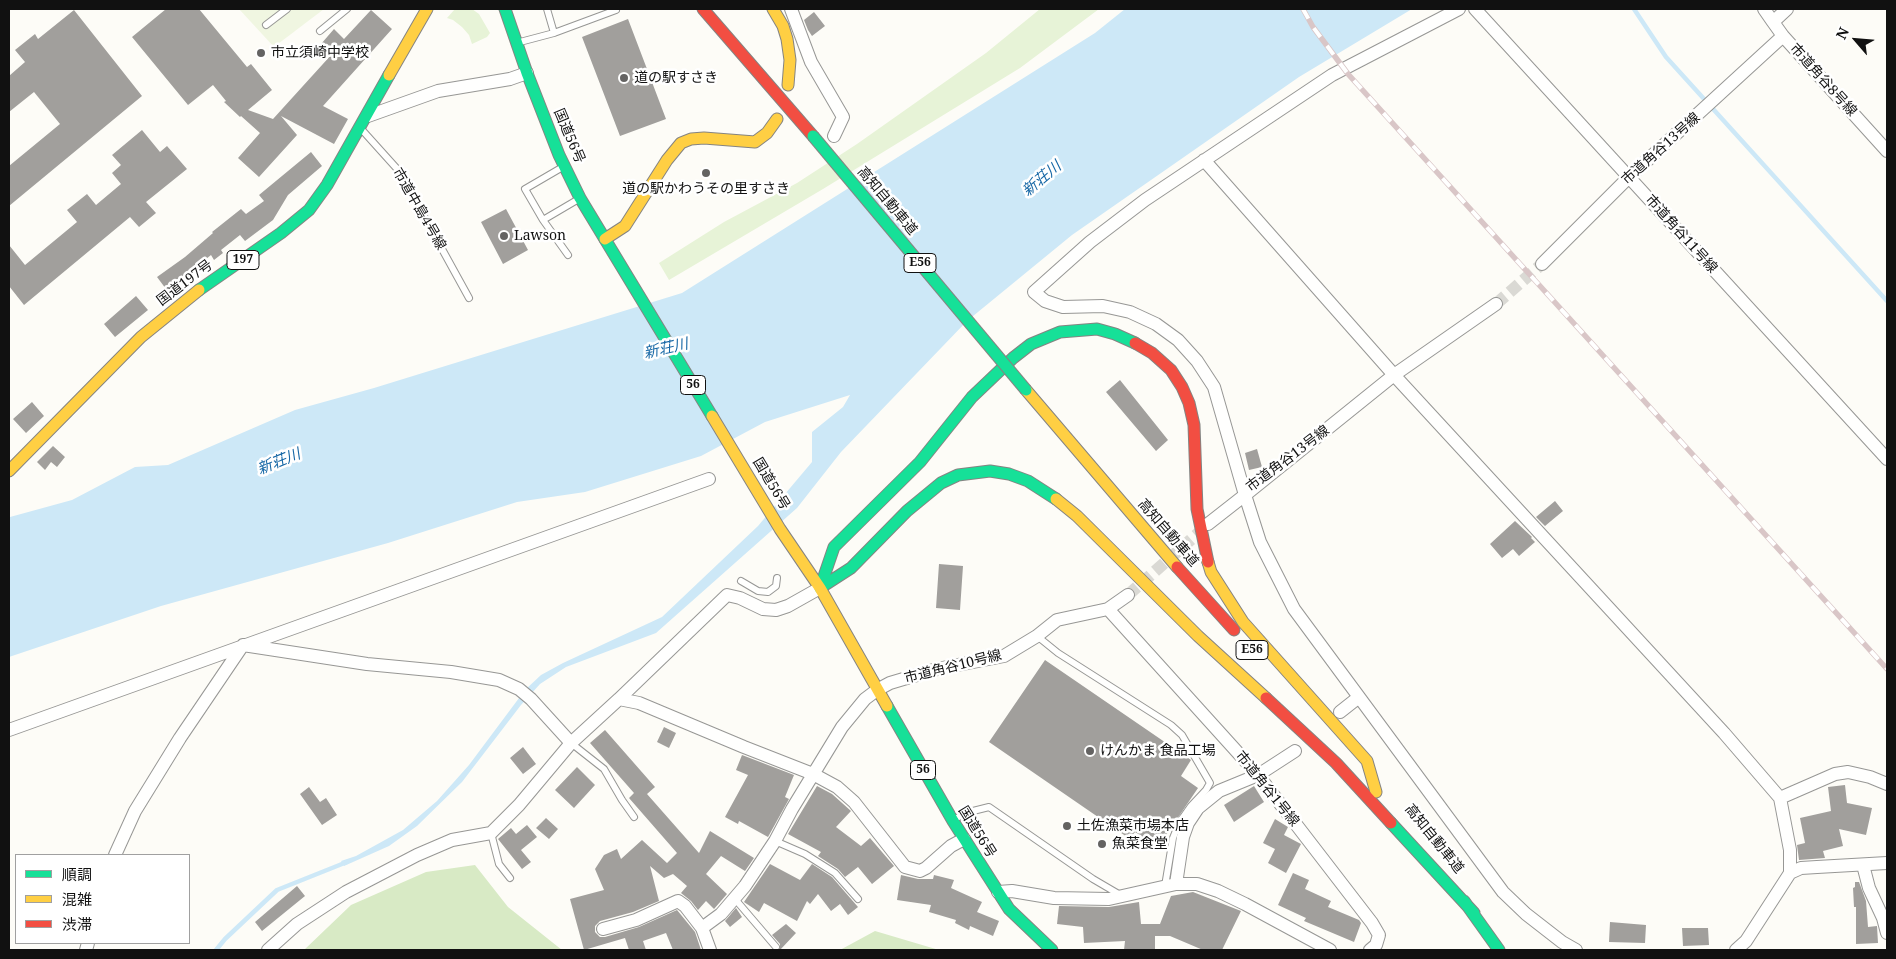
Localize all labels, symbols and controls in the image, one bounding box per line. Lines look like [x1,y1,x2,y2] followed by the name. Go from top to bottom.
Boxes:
[1831,15,1881,65] north arrow
[1831,24,1853,42] text: N
[1786,40,1860,120] street label: 市道角谷8号線
[271,45,369,61] place label: 市立須崎中学校
[255,47,267,59] marker: 市立須崎中学校
[634,70,718,86] place label: 道の駅すさき
[618,72,630,84] marker: 道の駅すさき
[550,106,588,166] street label: 国道56号
[1618,109,1704,189] street label: 市道角谷13号線
[1019,158,1065,200] water label: 新荘川
[854,163,920,239] street label: 高知自動車道
[389,165,449,253] street label: 市道中島4号線
[700,167,712,179] marker: 道の駅かわうその里すさき
[622,181,790,197] place label: 道の駅かわうその里すさき
[1641,191,1721,277] street label: 市道角谷11号線
[514,228,566,244] place label: Lawson
[498,230,510,242] marker: Lawson
[227,250,259,270] road number: 197
[904,254,936,272] road number: E56
[154,257,216,309] street label: 国道197号
[642,335,690,363] water label: 新荘川
[680,376,706,394] road number: 56
[1243,422,1333,496] street label: 市道角谷13号線
[255,445,303,479] water label: 新荘川
[749,455,793,513] street label: 国道56号
[1134,496,1202,570] street label: 高知自動車道
[1236,640,1268,660] road number: E56
[903,647,1003,687] street label: 市道角谷10号線
[1100,743,1216,759] place label: けんかま 食品工場
[1084,745,1096,757] marker: けんかま 食品工場
[1232,748,1302,830] street label: 市道角谷1号線
[910,760,936,780] road number: 56
[1401,801,1467,877] street label: 高知自動車道
[955,803,999,861] street label: 国道56号
[1077,818,1189,834] place label: 土佐漁菜市場本店
[1061,820,1073,832] marker: 土佐漁菜市場本店
[1112,836,1168,852] place label: 魚菜食堂
[1096,838,1108,850] marker: 魚菜食堂
[15,854,190,944] legend
[62,864,92,884] text: 順調
[62,889,92,909] text: 混雑
[62,914,92,934] text: 渋滞

